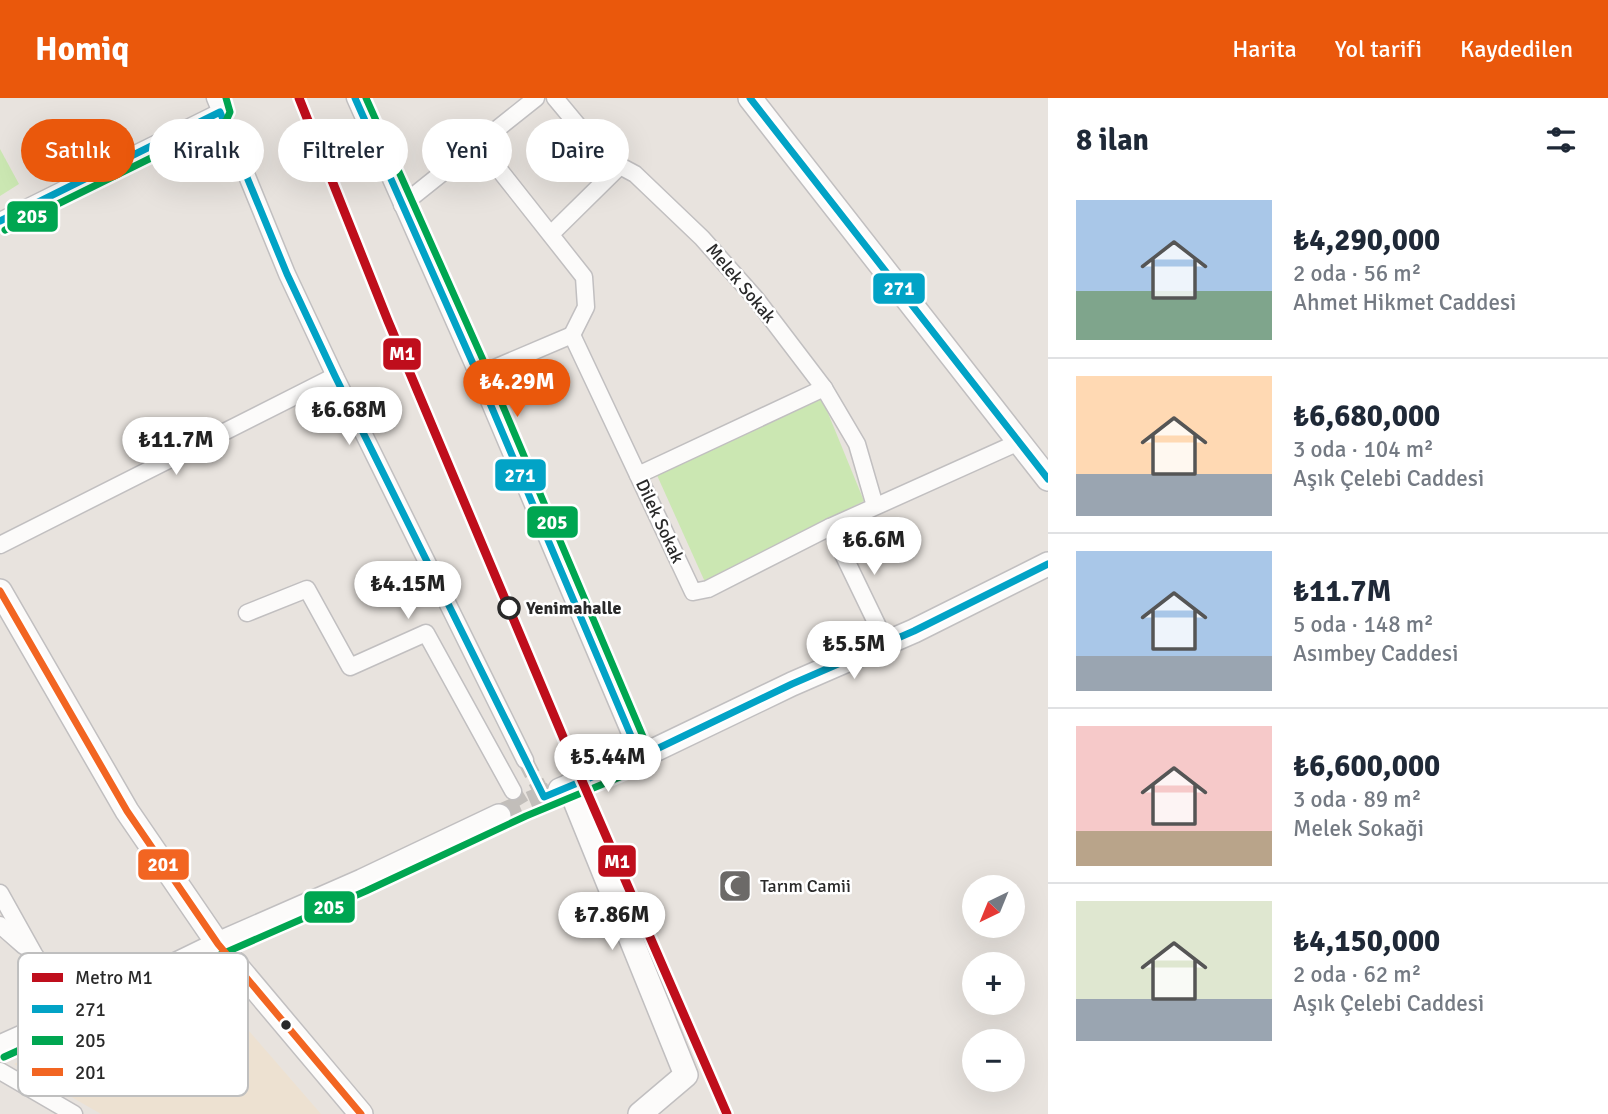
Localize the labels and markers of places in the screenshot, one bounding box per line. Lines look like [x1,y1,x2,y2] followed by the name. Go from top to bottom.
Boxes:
[460,360,574,419] pin: ₺4.29M
[292,388,406,447] pin: ₺6.68M
[119,418,233,477] pin: ₺11.7M
[825,518,923,577] pin: ₺6.6M
[351,561,465,621] pin: ₺4.15M
[498,597,520,619] marker: Yenimahalle
[525,597,621,619] place label: Yenimahalle
[805,622,903,681] pin: ₺5.5M
[551,734,665,794] pin: ₺5.44M
[716,867,754,905] mosque icon: Tarım Camii
[760,875,851,897] place label: Tarım Camii
[555,892,669,952] pin: ₺7.86M
[279,1018,293,1032] unlabelled marker

